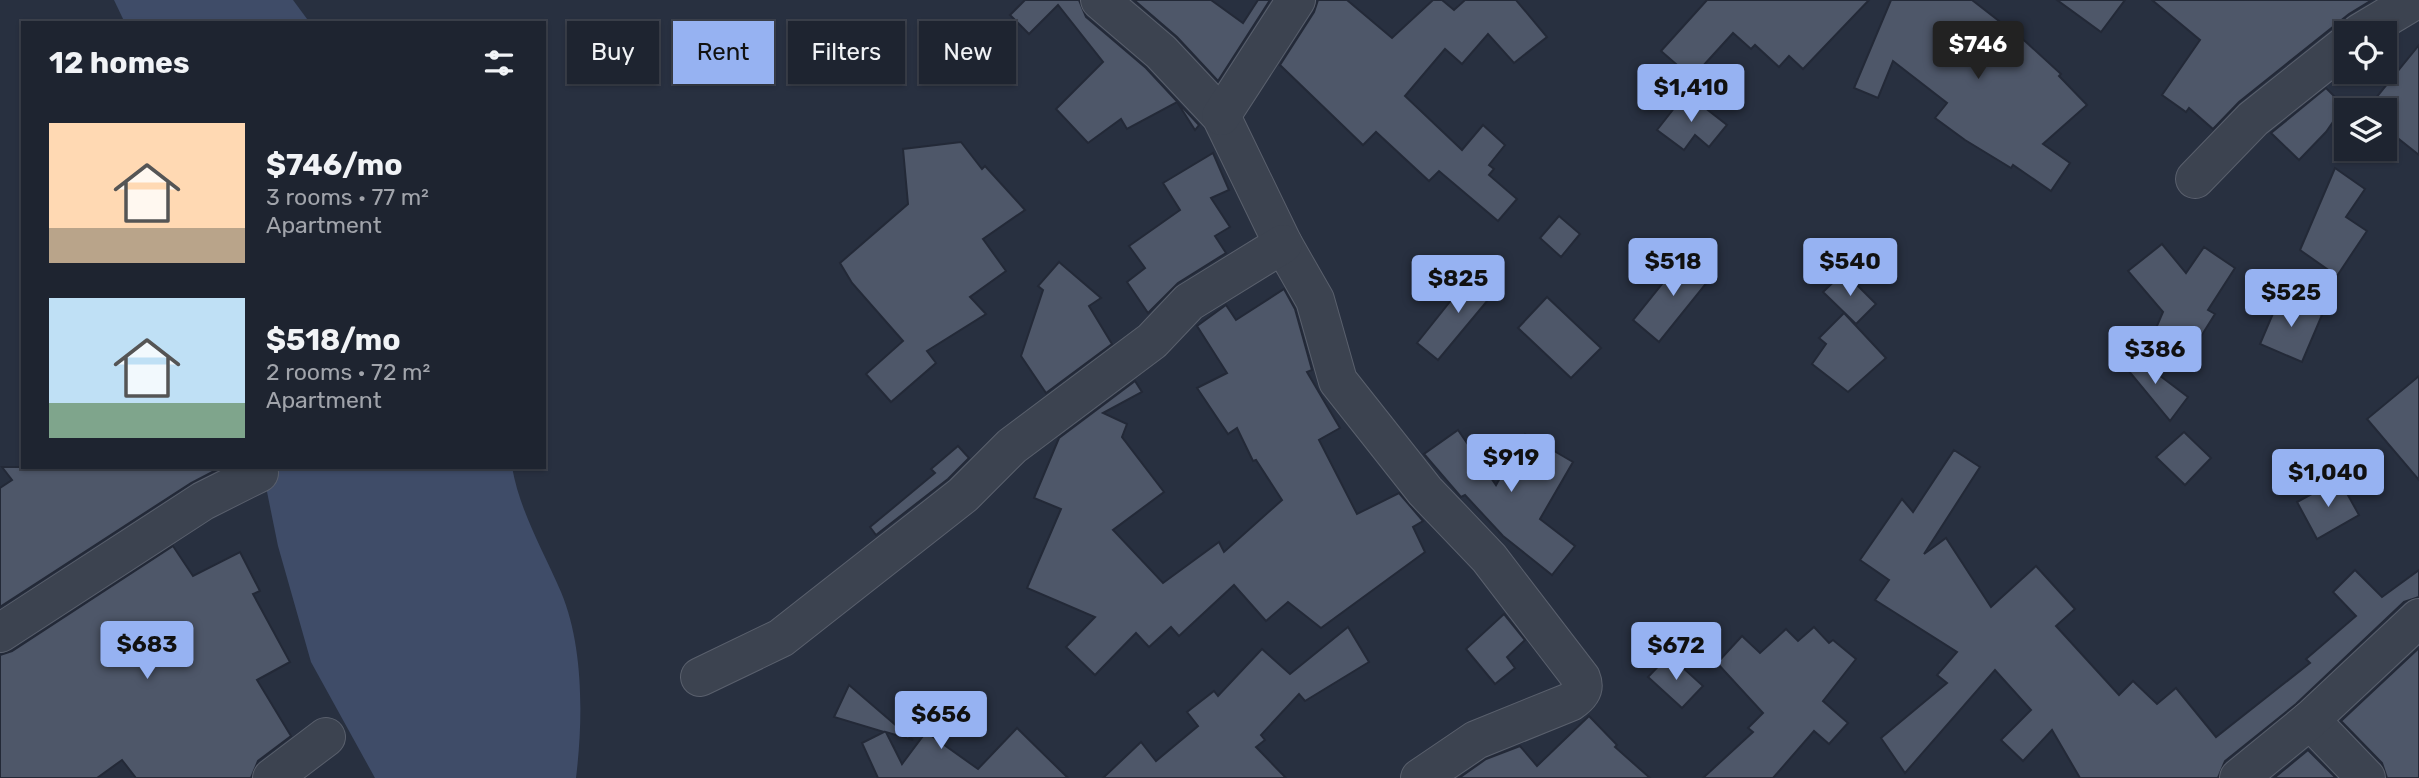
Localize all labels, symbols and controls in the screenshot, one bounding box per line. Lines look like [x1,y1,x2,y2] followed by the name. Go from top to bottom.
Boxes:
[567,21,659,84] chip: Buy
[673,21,774,84] chip: Rent
[788,21,905,84] chip: Filters
[919,21,1016,84] chip: New
[2334,21,2397,161] map controls
[2334,21,2397,84] button: locate
[1937,22,2019,81] pin: $746
[1949,30,2007,58] text: $746
[480,44,518,82] icon: filters
[49,45,190,81] text: 12 homes
[1634,64,1748,124] pin: $1,410
[1653,73,1729,101] text: $1,410
[2334,98,2397,161] button: layers
[266,147,403,183] text: $746/mo
[105,151,189,235] icon: home
[266,183,429,211] text: 3 rooms · 77 m²
[266,211,382,239] text: Apartment
[1632,238,1714,298] pin: $518
[1809,238,1891,298] pin: $540
[1644,247,1702,275] text: $518
[1819,247,1881,275] text: $540
[1417,256,1499,315] pin: $825
[1428,264,1488,292] text: $825
[2250,270,2332,329] pin: $525
[2261,278,2321,306] text: $525
[266,322,401,358] text: $518/mo
[105,326,189,410] icon: home
[2114,326,2196,386] pin: $386
[2124,335,2186,363] text: $386
[266,358,430,386] text: 2 rooms · 72 m²
[266,386,382,414] text: Apartment
[1470,434,1552,494] pin: $919
[1483,443,1539,471] text: $919
[2271,449,2385,509] pin: $1,040
[2288,458,2368,486] text: $1,040
[106,622,188,681] pin: $683
[1635,622,1717,682] pin: $672
[116,630,178,658] text: $683
[1647,631,1705,659] text: $672
[900,692,982,751] pin: $656
[911,700,971,728] text: $656

